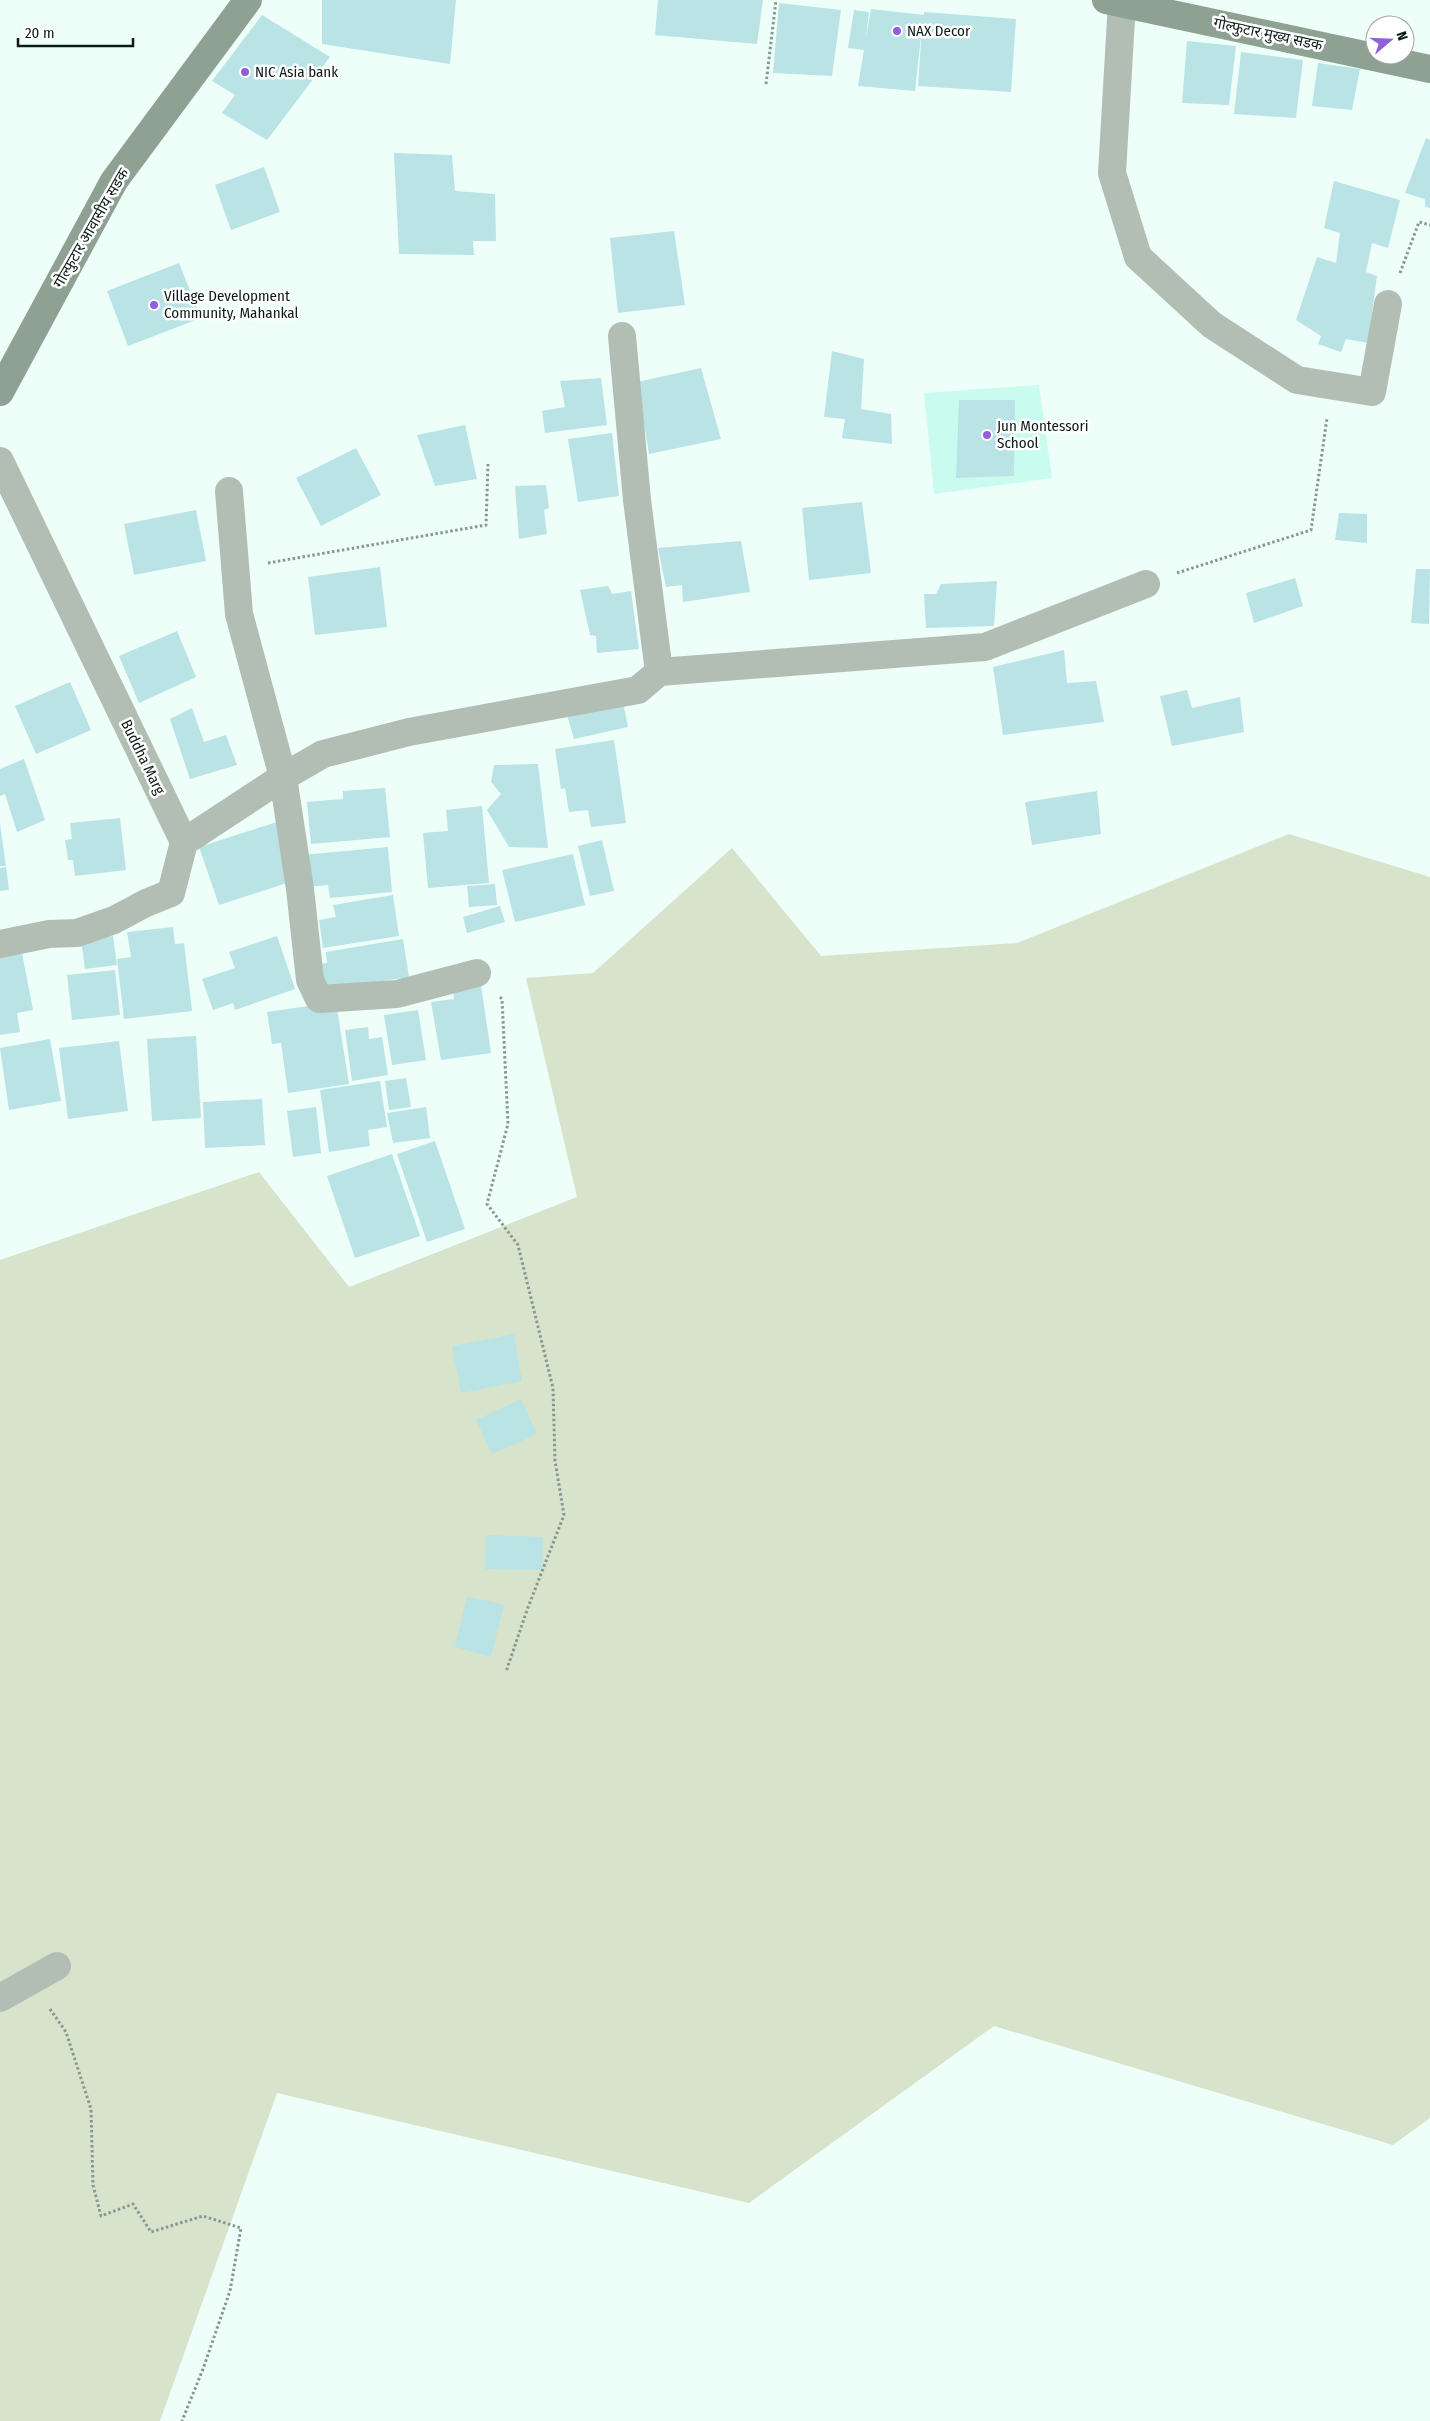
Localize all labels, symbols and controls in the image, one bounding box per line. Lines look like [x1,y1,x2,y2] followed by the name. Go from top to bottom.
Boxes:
[1212,14,1325,55] street label: गोल्फुटार मुख्य सडक
[18,15,132,47] scale bar
[1365,15,1415,65] north arrow
[907,22,971,40] place label: NAX Decor
[25,24,55,42] text: 20 m
[891,25,903,37] marker: NAX Decor
[1392,29,1411,43] text: N
[255,63,338,81] place label: NIC Asia bank
[239,66,251,78] marker: NIC Asia bank
[49,165,134,291] street label: गोल्फुटार आवासीय सडक
[164,287,299,322] place label: Village Development Community, Mahankal
[148,299,160,311] marker: Village Development Community, Mahankal
[997,417,1089,452] place label: Jun Montessori School
[981,429,993,441] marker: Jun Montessori School
[117,717,169,797] street label: Buddha Marg

